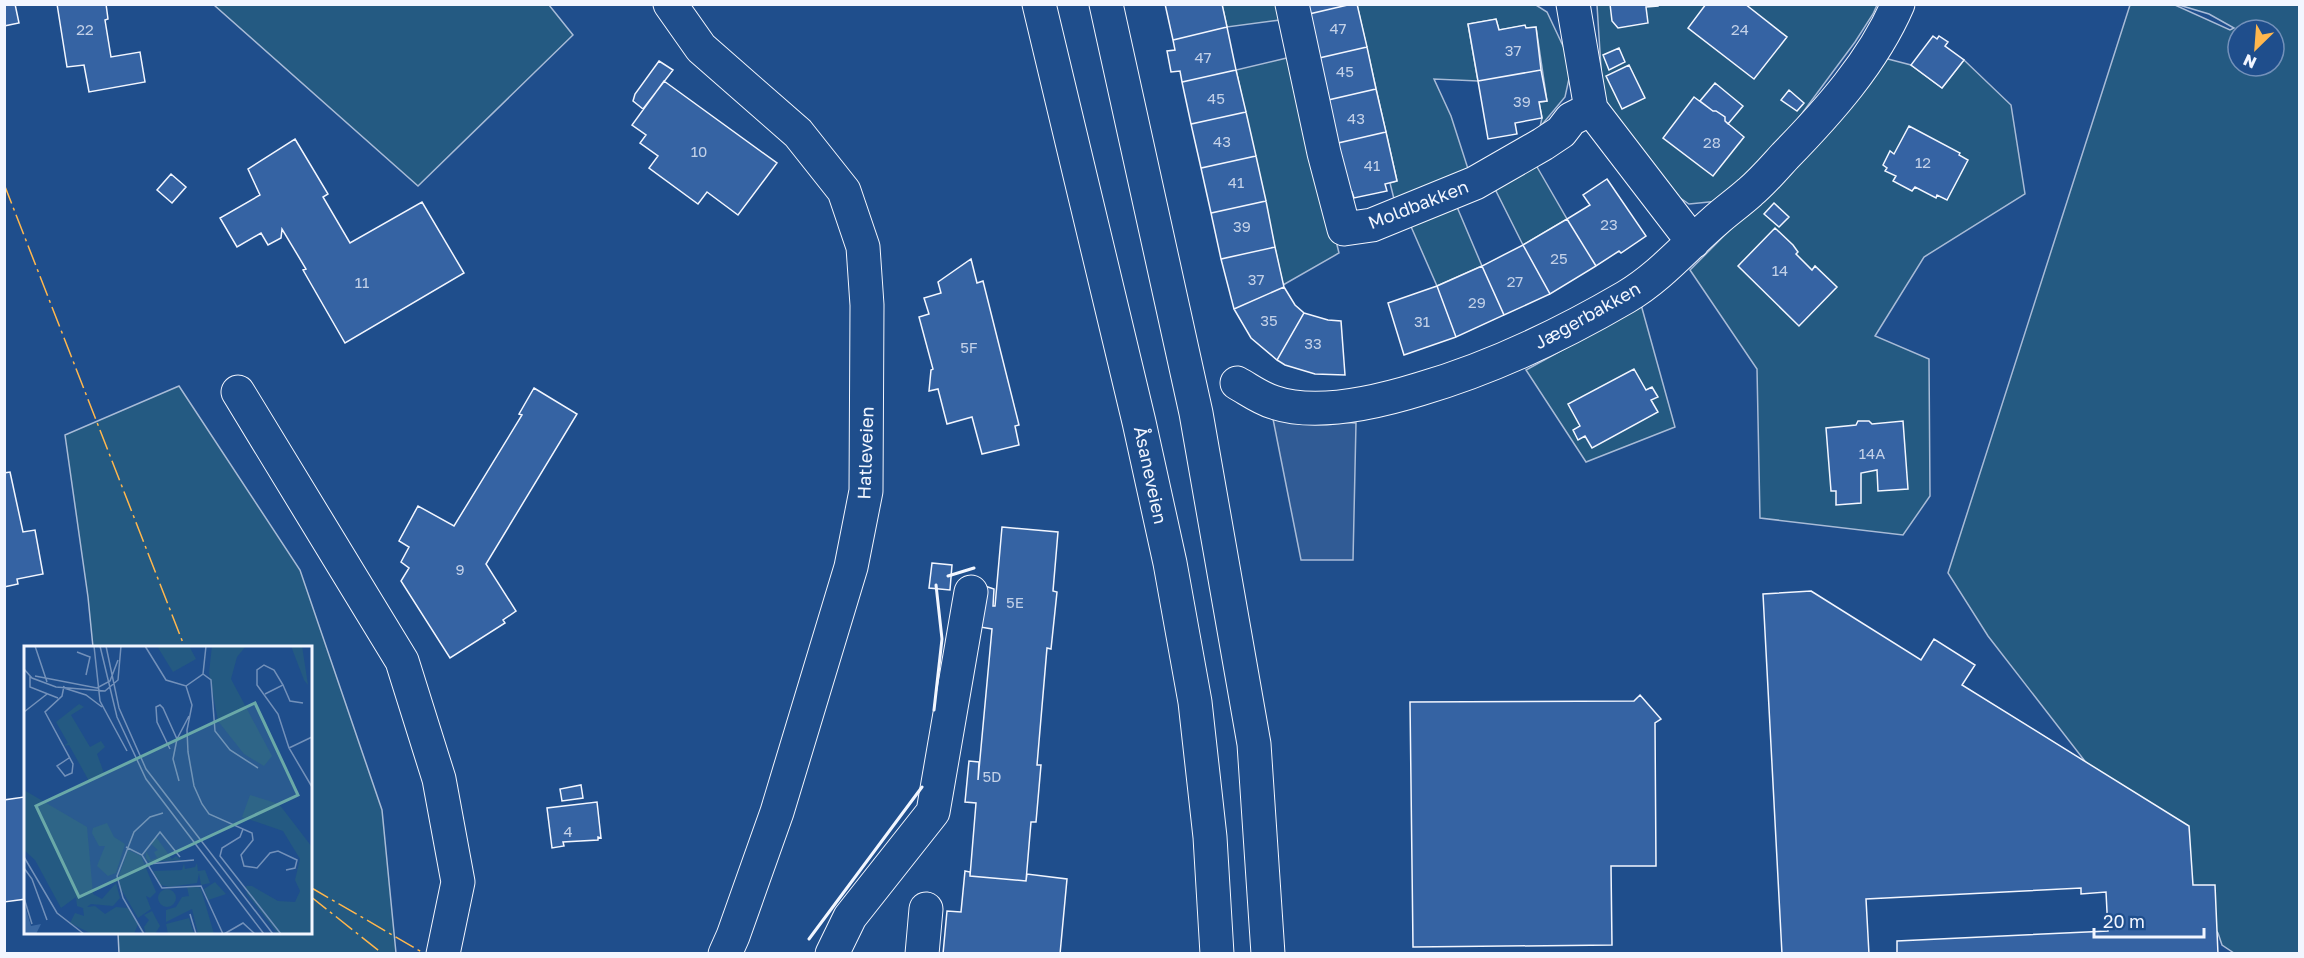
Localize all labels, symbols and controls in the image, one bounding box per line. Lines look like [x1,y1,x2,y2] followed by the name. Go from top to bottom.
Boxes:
[2226,18,2286,78] north arrow
[1329,19,1347,37] house number: 47
[76,20,94,38] house number: 22
[1731,20,1749,38] house number: 24
[1505,41,1521,59] house number: 37
[1194,48,1212,66] house number: 47
[2240,50,2259,73] text: N
[1336,62,1354,80] house number: 45
[1207,89,1225,107] house number: 45
[1513,92,1531,110] house number: 39
[1347,109,1365,127] house number: 43
[1213,132,1231,150] house number: 43
[1703,133,1721,151] house number: 28
[691,142,707,160] house number: 10
[1915,153,1931,171] house number: 12
[1364,156,1380,174] house number: 41
[1228,173,1244,191] house number: 41
[1365,175,1471,233] street label: Moldbakken
[1600,215,1618,233] house number: 23
[1233,217,1251,235] house number: 39
[1550,249,1568,267] house number: 25
[1772,261,1788,279] house number: 14
[1248,270,1264,288] house number: 37
[1507,272,1523,290] house number: 27
[355,273,369,291] house number: 11
[1530,277,1644,353] street label: Jægerbakken
[1468,293,1486,311] house number: 29
[1260,311,1278,329] house number: 35
[1414,312,1430,330] house number: 31
[1304,334,1322,352] house number: 33
[960,338,978,356] house number: 5F
[852,406,878,500] street label: Hatleveien
[1130,424,1172,526] street label: Åsaneveien
[1859,444,1885,462] house number: 14A
[455,560,465,578] house number: 9
[1006,593,1024,611] house number: 5E
[24,646,312,934] inset map
[982,767,1002,785] house number: 5D
[563,822,573,840] house number: 4
[2094,901,2204,939] scale bar
[2103,910,2145,932] text: 20 m

